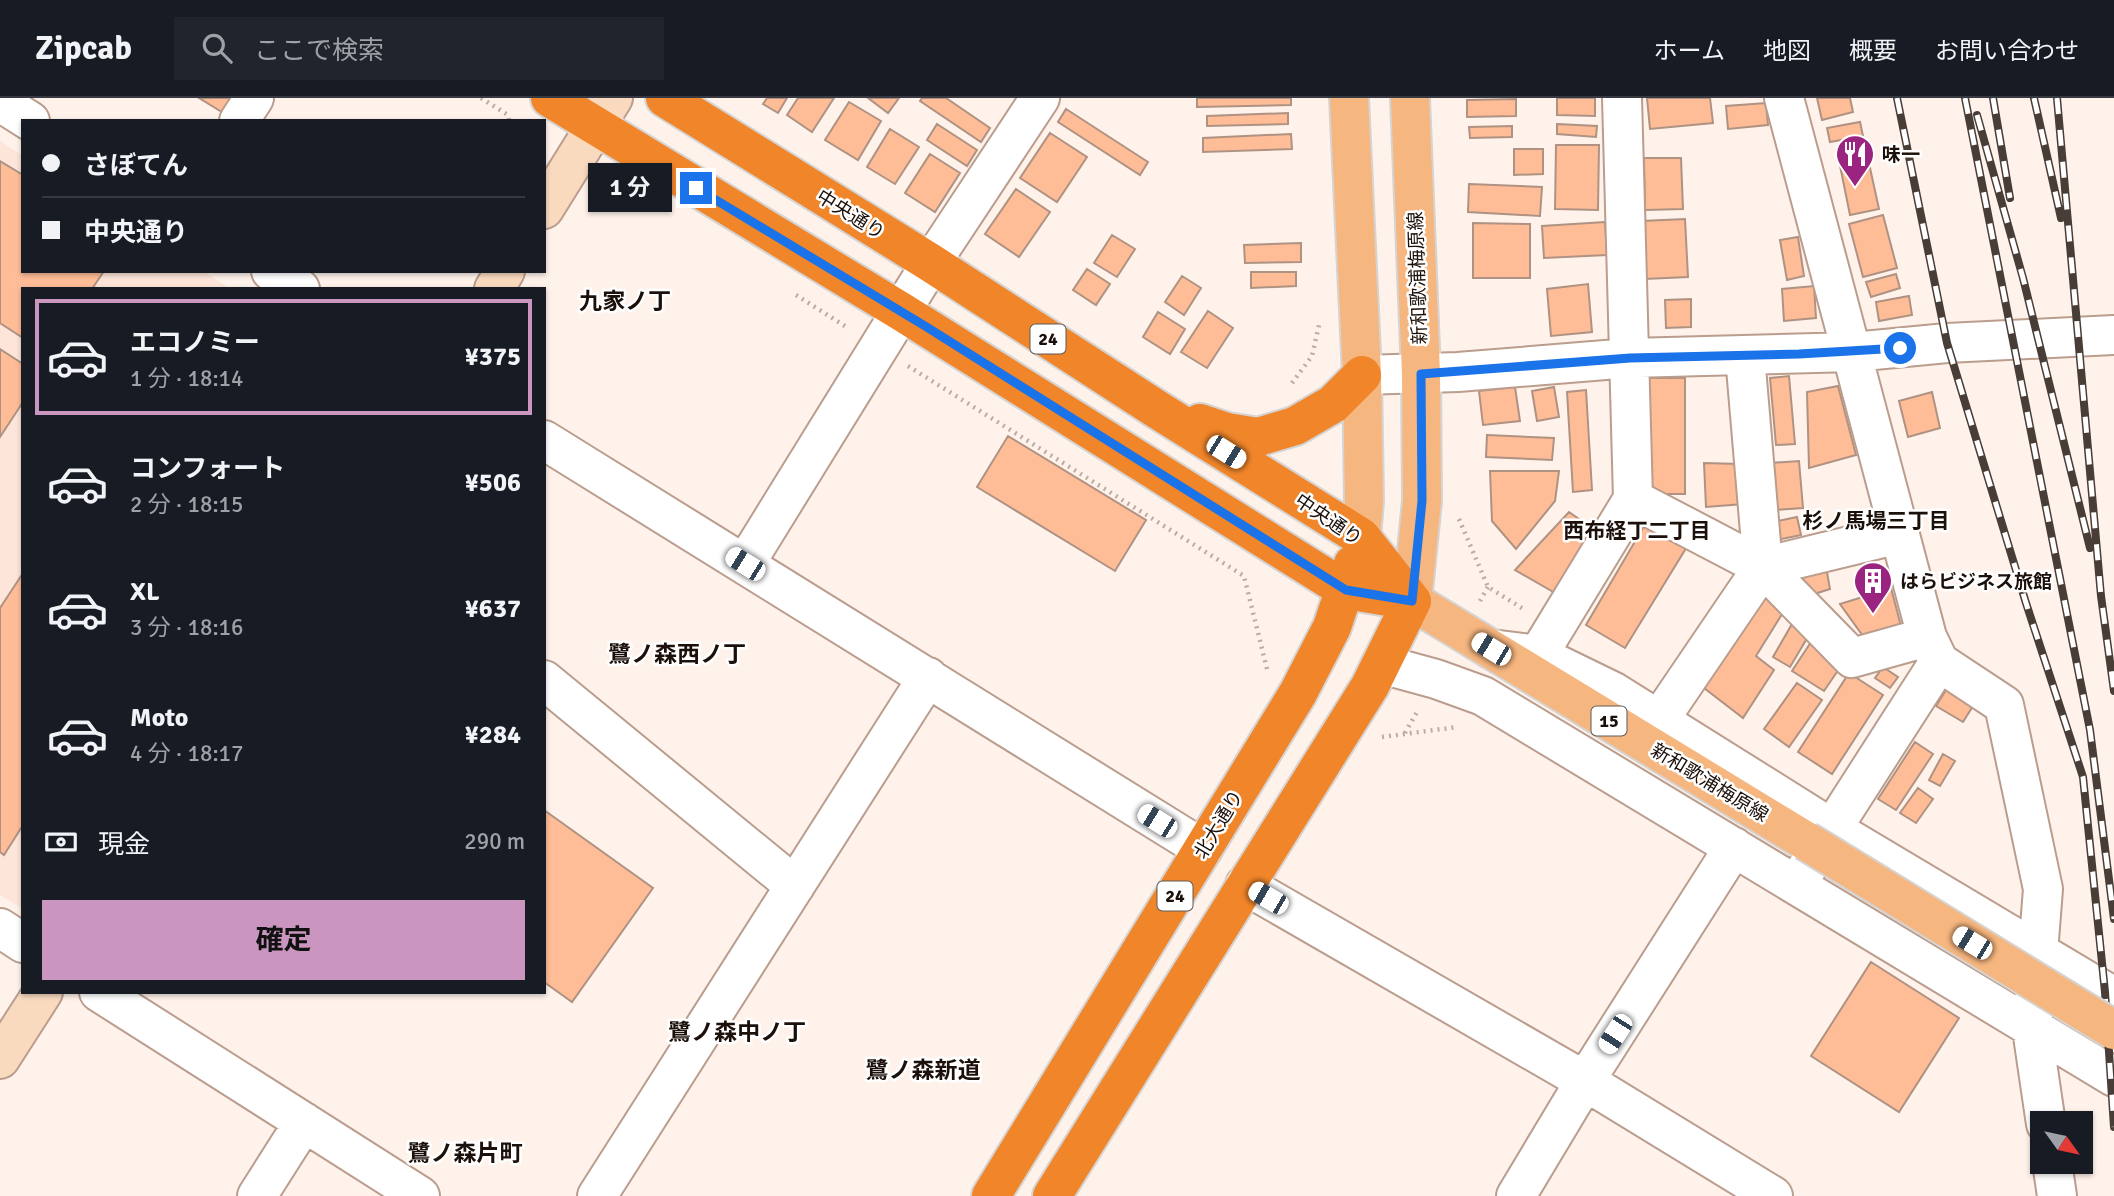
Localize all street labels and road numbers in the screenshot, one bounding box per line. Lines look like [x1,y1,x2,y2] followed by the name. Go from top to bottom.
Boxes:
[812,185,889,245] street label: 中央通り
[1404,211,1432,345] street label: 新和歌浦梅原線
[1030,325,1066,354] road number: 24
[1290,489,1367,551] street label: 中央通り
[1592,706,1626,736] road number: 15
[1646,738,1773,827] street label: 新和歌浦梅原線
[1189,786,1249,863] street label: 北大通り
[1158,882,1192,910] road number: 24

